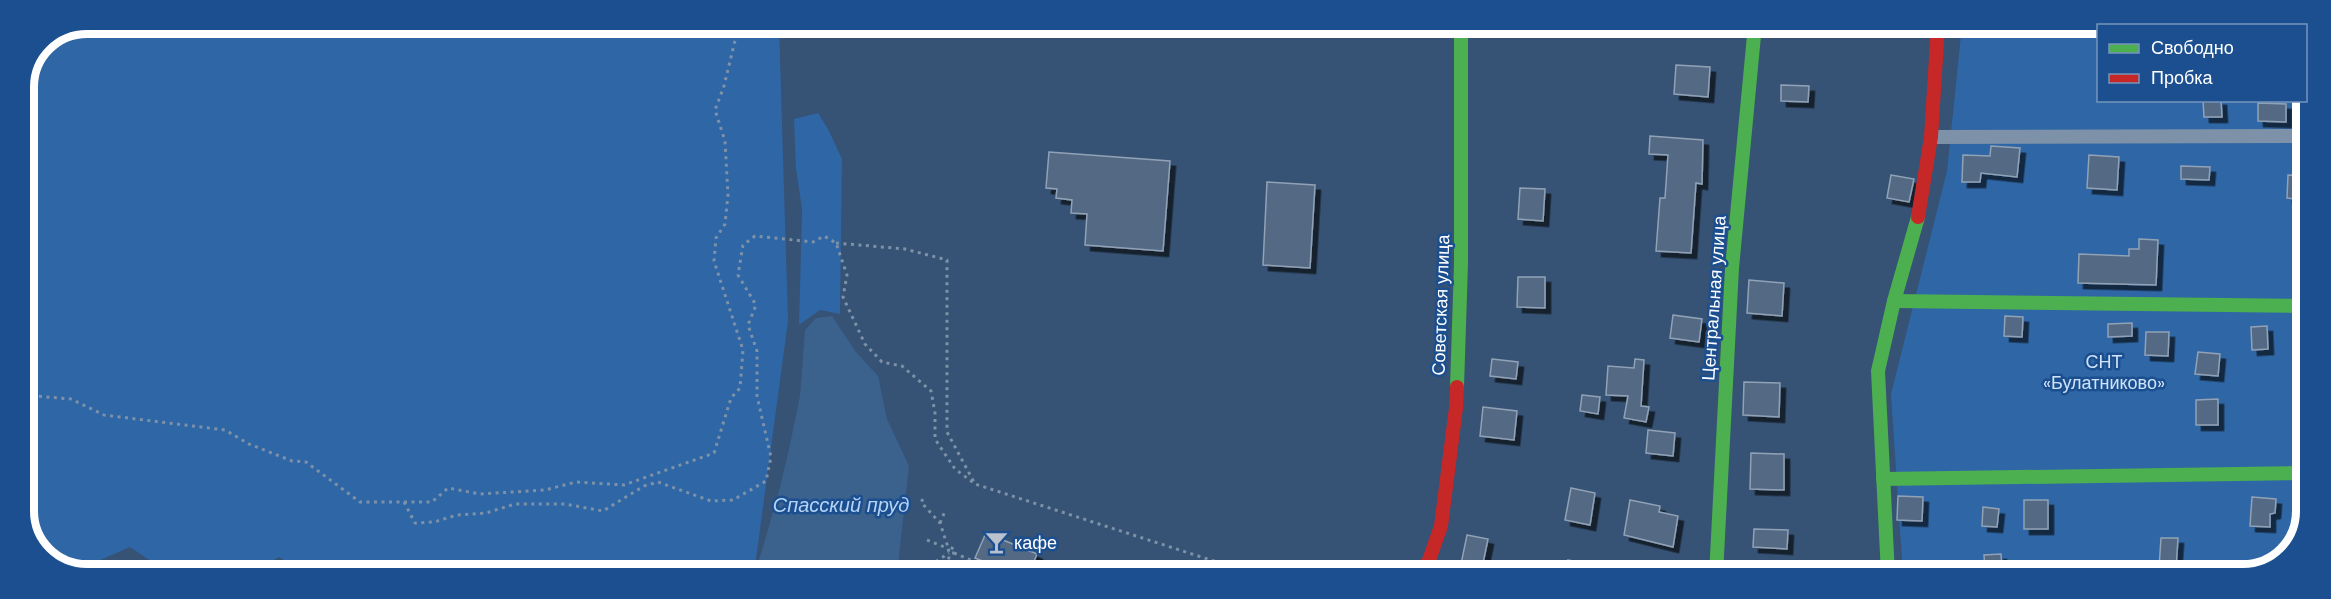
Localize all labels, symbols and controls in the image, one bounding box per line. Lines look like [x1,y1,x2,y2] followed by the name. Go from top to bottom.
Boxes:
[2097,24,2307,102] legend
[2151,36,2234,60] text: Свободно
[2151,66,2214,90] text: Пробка
[1696,214,1732,381] street label: Центральная улица
[1427,233,1455,376] street label: Советская улица
[2043,350,2165,395] park label: СНТ «Булатниково»
[773,492,909,518] water label: Спасский пруд
[983,530,1009,556] bar icon: кафе
[1014,531,1057,555] place label: кафе

